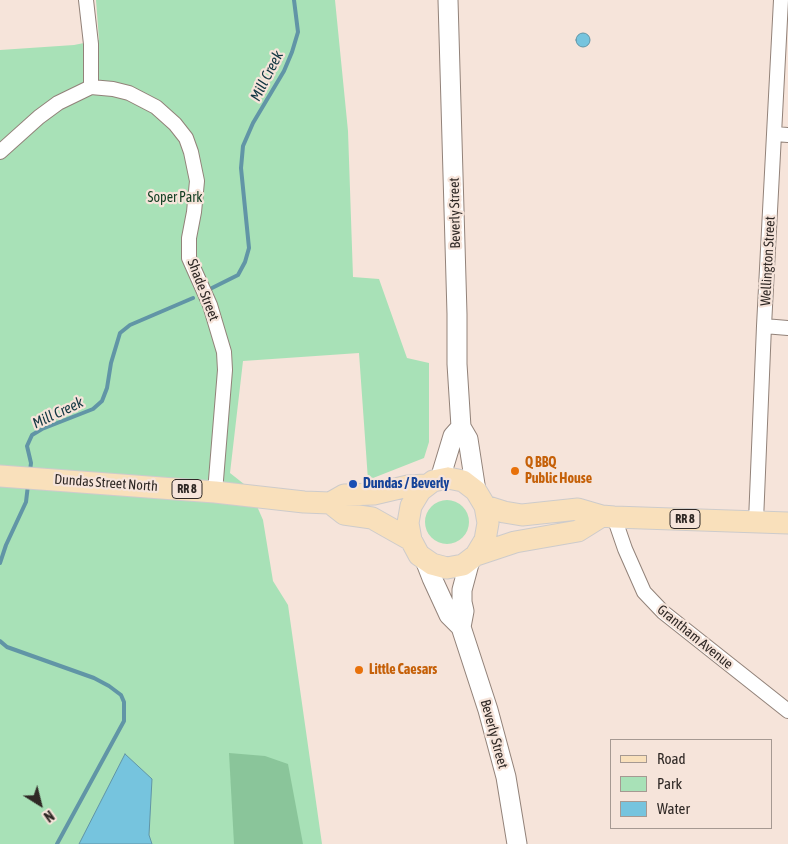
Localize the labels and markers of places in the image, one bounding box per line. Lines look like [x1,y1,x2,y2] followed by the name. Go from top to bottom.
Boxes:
[525,455,592,488] place label: Q BBQ Public House
[509,465,521,477] marker: Q BBQ Public House
[363,476,449,492] place label: Dundas / Beverly
[347,478,359,490] marker: Dundas / Beverly
[369,662,437,678] place label: Little Caesars
[353,664,365,676] marker: Little Caesars

